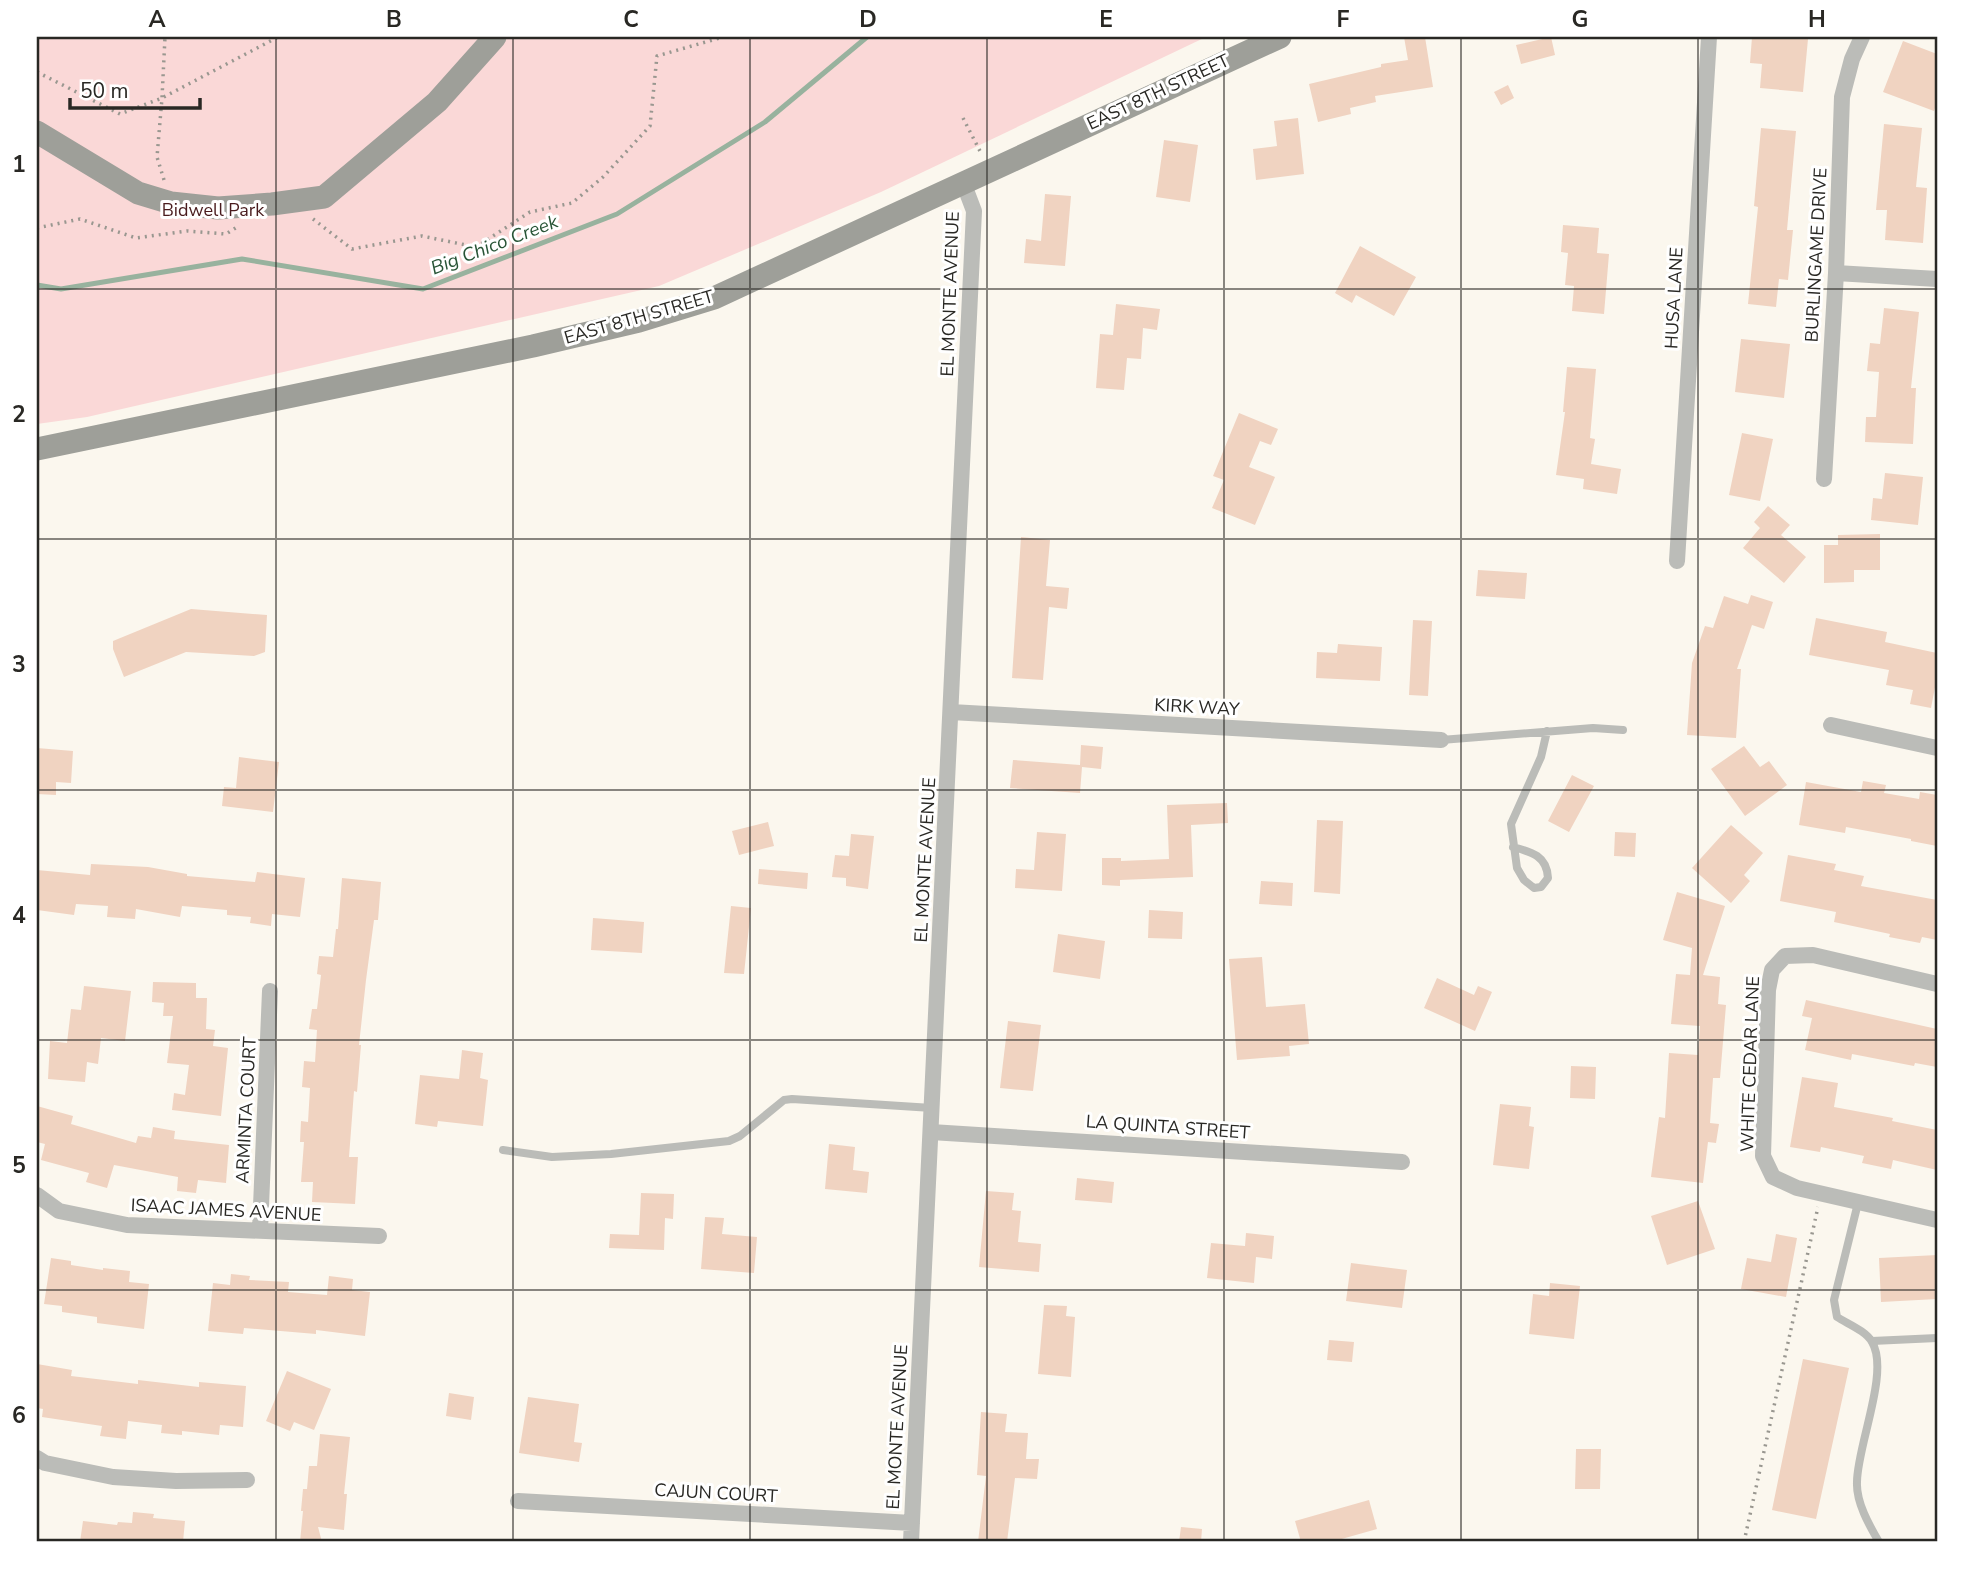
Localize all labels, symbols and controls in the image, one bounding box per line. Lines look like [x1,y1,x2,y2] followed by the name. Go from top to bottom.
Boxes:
[148,4,166,35] text: A
[386,4,402,35] text: B
[623,4,639,35] text: C
[859,4,877,35] text: D
[1099,4,1113,35] text: E
[1337,4,1350,35] text: F
[1572,4,1588,35] text: G
[1808,4,1826,35] text: H
[1083,48,1233,136] street label: EAST 8TH STREET
[70,66,200,110] scale bar
[80,77,129,105] text: 50 m
[12,149,26,180] text: 1
[1799,167,1833,343] street label: BURLINGAME DRIVE
[162,198,265,222] park label: Bidwell Park
[427,209,562,281] water label: Big Chico Creek
[935,211,965,377] street label: EL MONTE AVENUE
[1659,246,1689,350] street label: HUSA LANE
[561,284,717,350] street label: EAST 8TH STREET
[12,399,26,430] text: 2
[12,649,26,680] text: 3
[1154,693,1240,721] street label: KIRK WAY
[909,777,941,943] street label: EL MONTE AVENUE
[12,900,26,931] text: 4
[1735,976,1765,1152] street label: WHITE CEDAR LANE
[230,1036,262,1184] street label: ARMINTA COURT
[1085,1109,1251,1145] street label: LA QUINTA STREET
[12,1150,26,1181] text: 5
[130,1193,322,1227] street label: ISAAC JAMES AVENUE
[881,1344,913,1510] street label: EL MONTE AVENUE
[12,1400,26,1431] text: 6
[654,1478,778,1508] street label: CAJUN COURT

